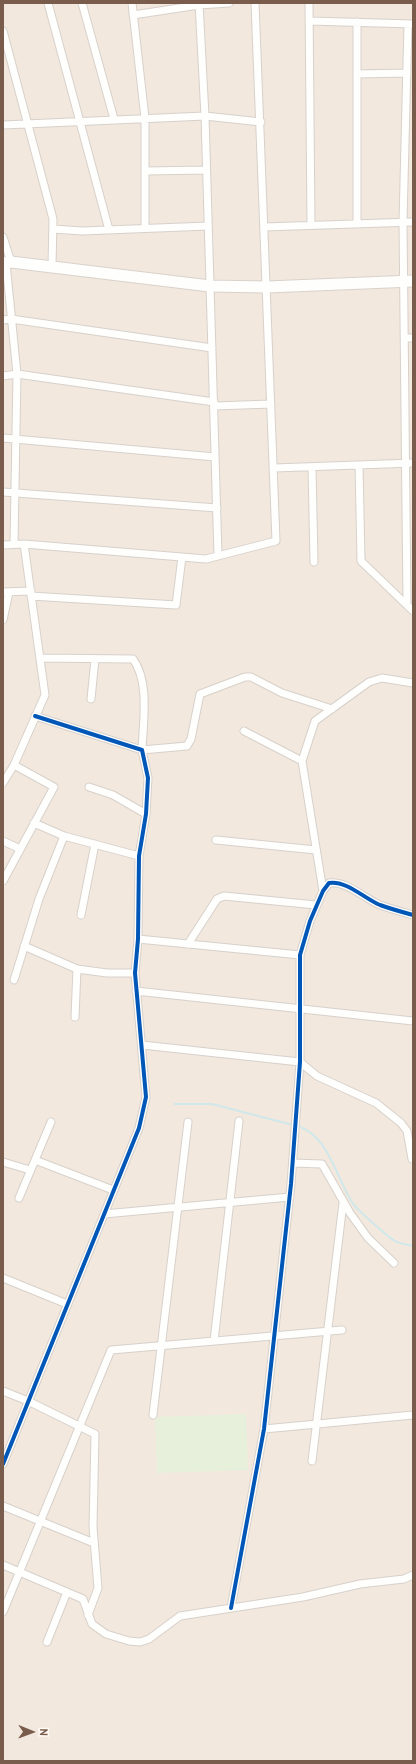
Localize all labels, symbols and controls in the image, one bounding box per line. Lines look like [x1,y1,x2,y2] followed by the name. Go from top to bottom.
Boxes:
[12,1712,52,1752] north arrow
[37,1728,51,1736] text: N

